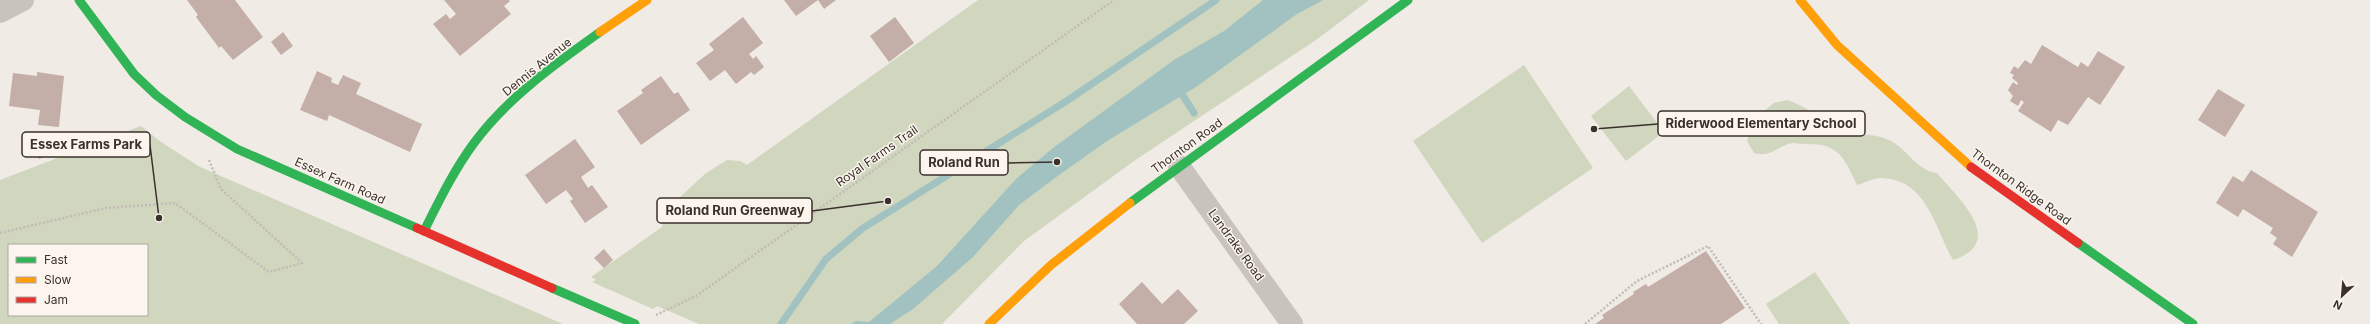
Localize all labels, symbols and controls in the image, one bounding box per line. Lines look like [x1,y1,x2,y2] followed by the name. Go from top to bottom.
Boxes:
[499,34,574,99] street label: Dennis Avenue
[1658,111,1865,136] callout: Riderwood Elementary School
[1148,115,1225,176] street label: Thornton Road
[1666,115,1856,131] text: Riderwood Elementary School
[833,122,921,189] street label: Royal Farms Trail
[22,132,150,157] callout: Essex Farms Park
[30,136,142,152] text: Essex Farms Park
[1968,145,2074,228] street label: Thornton Ridge Road
[920,150,1008,175] callout: Roland Run
[293,154,388,207] street label: Essex Farm Road
[928,154,1000,170] text: Roland Run
[657,198,812,223] callout: Roland Run Greenway
[665,202,805,218] text: Roland Run Greenway
[1205,206,1267,283] street label: Landrake Road
[8,244,148,316] legend
[44,252,68,267] text: Fast
[44,272,72,287] text: Slow
[2322,276,2362,316] north arrow
[44,292,68,307] text: Jam
[2331,297,2344,313] text: N

